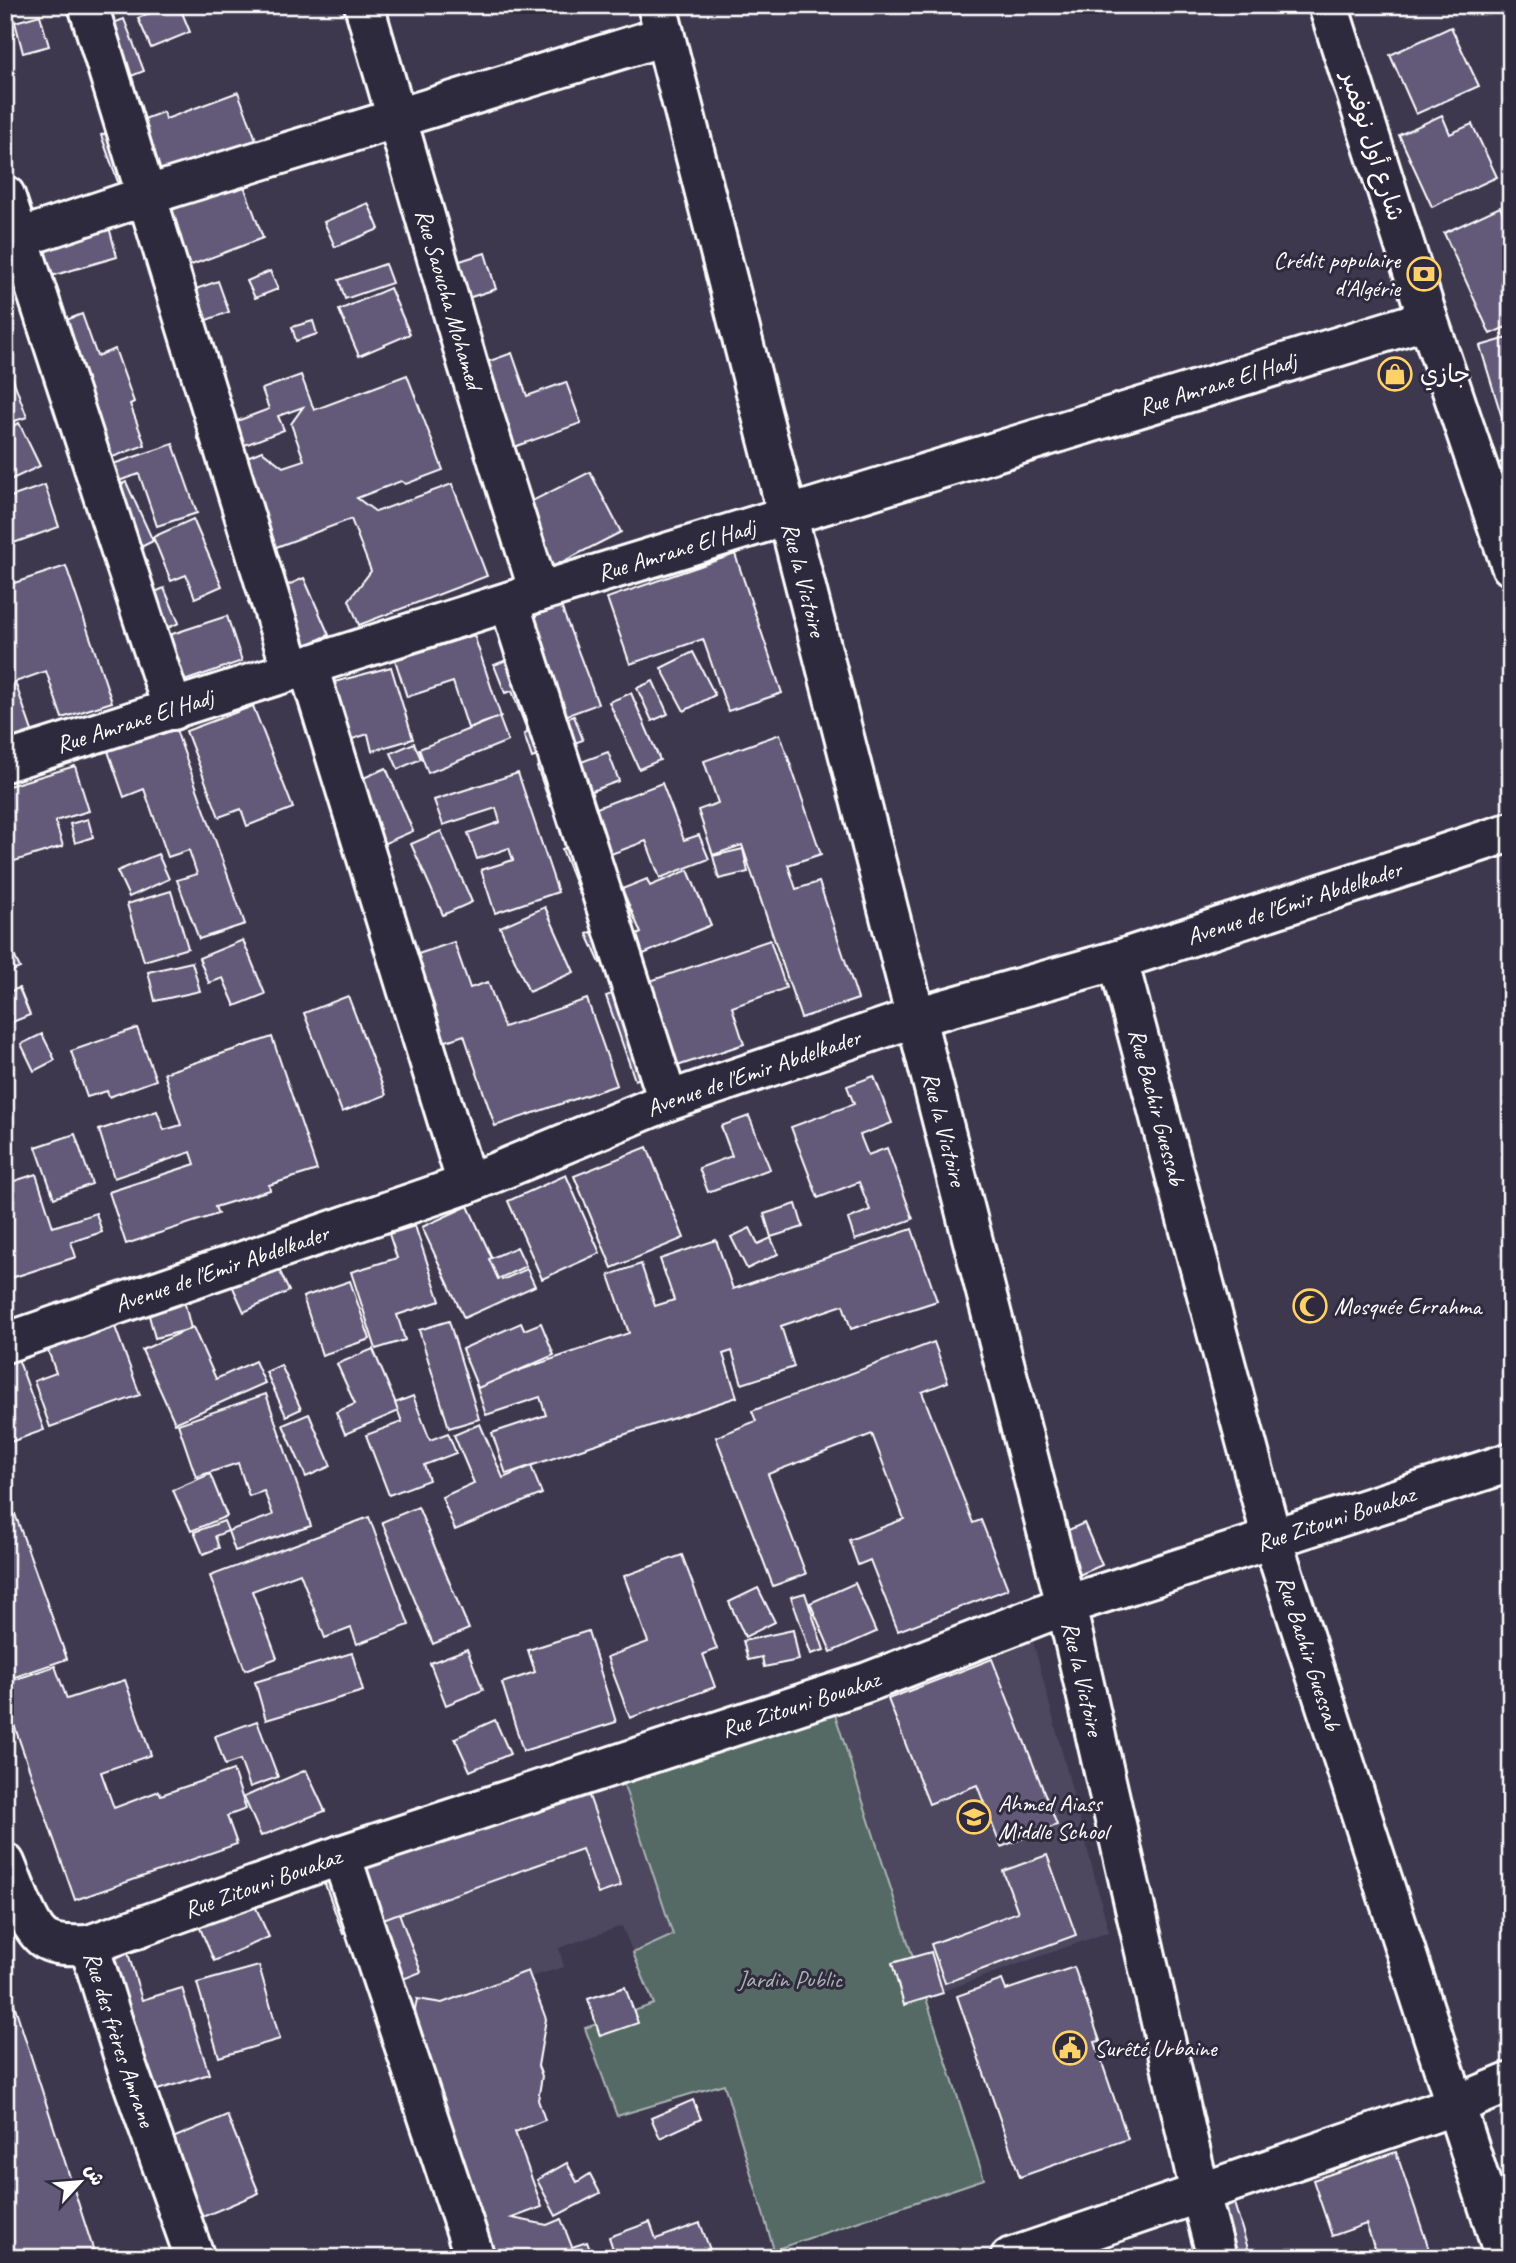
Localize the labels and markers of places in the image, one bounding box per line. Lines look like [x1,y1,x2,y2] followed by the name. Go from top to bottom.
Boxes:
[1274,245,1402,303] place label: Crédit populaire d'Algérie
[1405,255,1443,293] bank icon: Crédit populaire d'Algérie
[1376,355,1414,393] shop icon: جازي
[1420,359,1470,391] place label: جازي
[1291,1287,1329,1325] mosque icon: Mosquée Errahma
[1334,1291,1483,1321] place label: Mosquée Errahma
[998,1788,1112,1846] place label: Ahmed Aiass Middle School
[955,1798,993,1836] school or university icon: Ahmed Aiass Middle School
[1051,2029,1089,2067] public building icon: Surêté Urbaine
[1094,2033,1219,2063] place label: Surêté Urbaine

